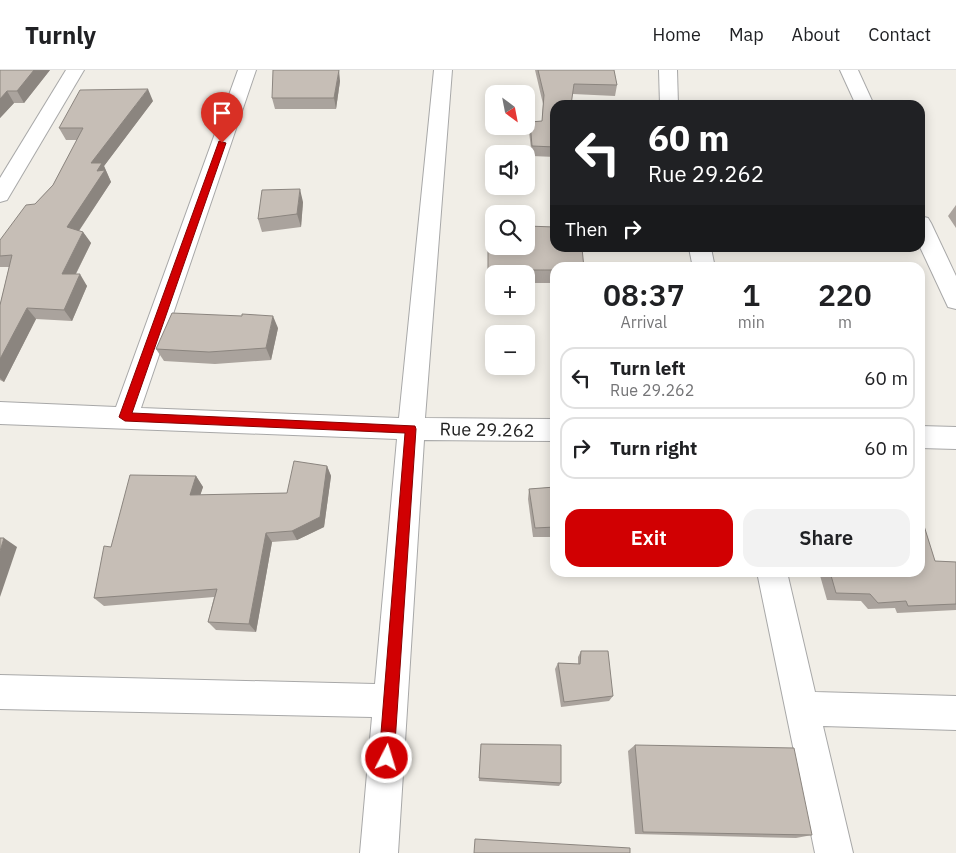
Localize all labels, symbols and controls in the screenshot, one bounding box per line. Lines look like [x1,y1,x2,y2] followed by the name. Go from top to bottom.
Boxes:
[25,19,96,51] text: Turnly
[653,23,701,46] text: Home
[729,23,764,46] text: Map
[792,23,840,46] text: About
[868,23,931,46] text: Contact
[485,85,535,135] north arrow
[485,85,535,375] map controls
[201,92,243,143] pin
[208,99,236,127] icon: arrive
[648,115,730,161] text: 60 m
[565,120,630,185] icon: left
[485,145,535,195] button: sound
[648,159,764,188] text: Rue 29.262
[485,205,535,255] button: search
[618,215,646,243] icon: right
[565,217,608,241] text: Then
[485,265,535,315] button: +
[603,275,685,314] text: 08:37
[742,275,760,314] text: 1
[818,275,872,314] text: 220
[621,312,667,332] text: Arrival
[738,312,765,332] text: min
[838,312,852,332] text: m
[485,325,535,375] button: −
[610,356,686,380] text: Turn left
[567,364,595,392] icon: left
[864,366,908,390] text: 60 m
[610,380,694,400] text: Rue 29.262
[439,417,535,442] street label: Rue 29.262
[567,434,595,462] icon: right
[610,436,697,460] text: Turn right
[864,436,908,460] text: 60 m
[565,509,733,567] button: Exit
[743,509,910,567] button: Share
[360,731,412,783] position arrow

